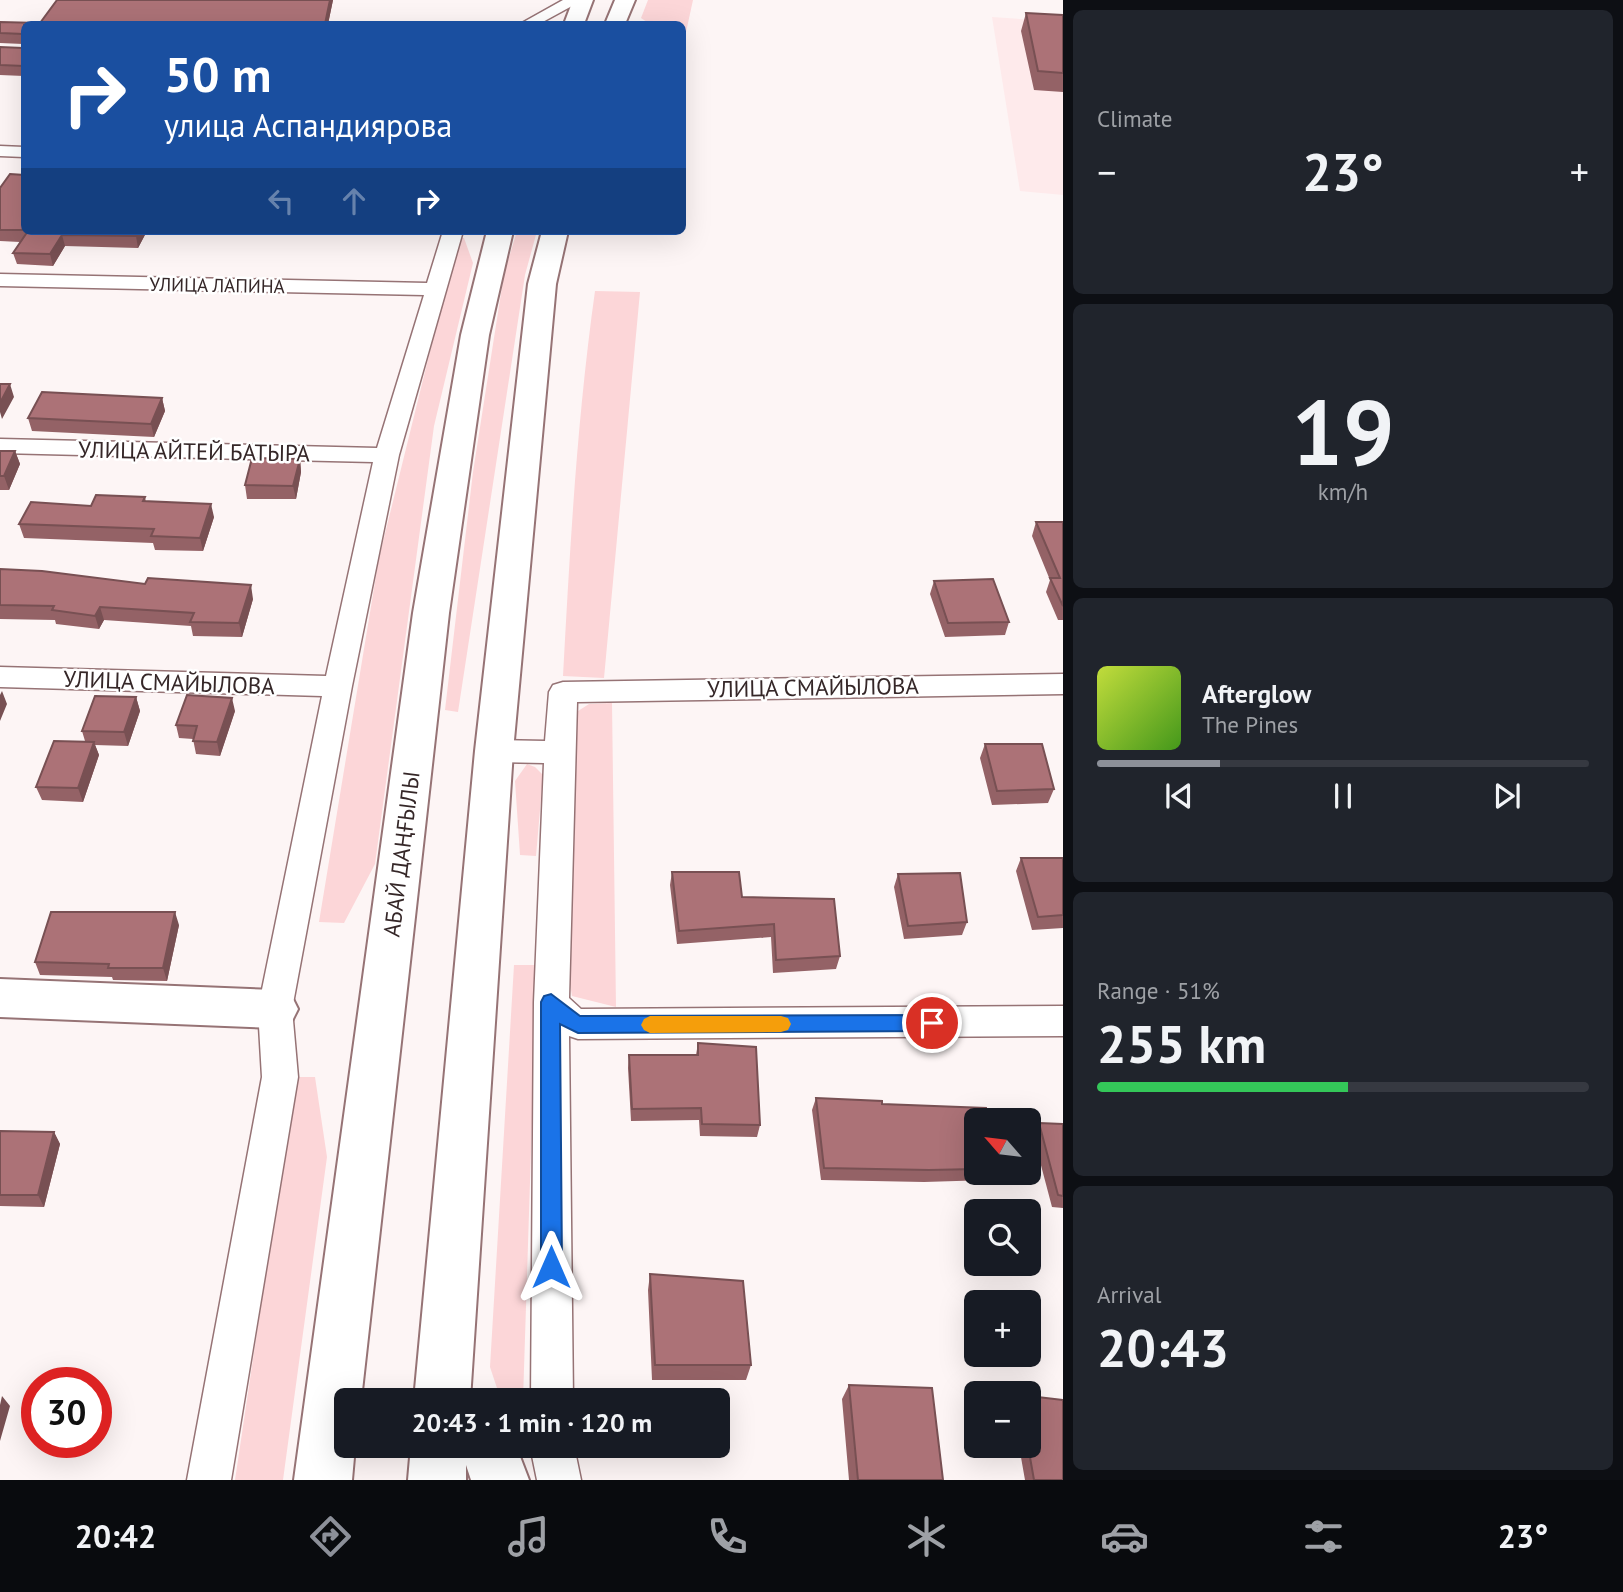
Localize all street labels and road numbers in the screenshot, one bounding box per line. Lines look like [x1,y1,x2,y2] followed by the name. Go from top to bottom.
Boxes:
[149,272,285,298] street label: УЛИЦА ЛАПИНА
[78,434,311,468] street label: УЛИЦА АЙТЕЙ БАТЫРА
[63,664,276,700] street label: УЛИЦА СМАЙЫЛОВА
[707,671,920,703] street label: УЛИЦА СМАЙЫЛОВА
[376,770,426,938] street label: АБАЙ ДАҢҒЫЛЫ

